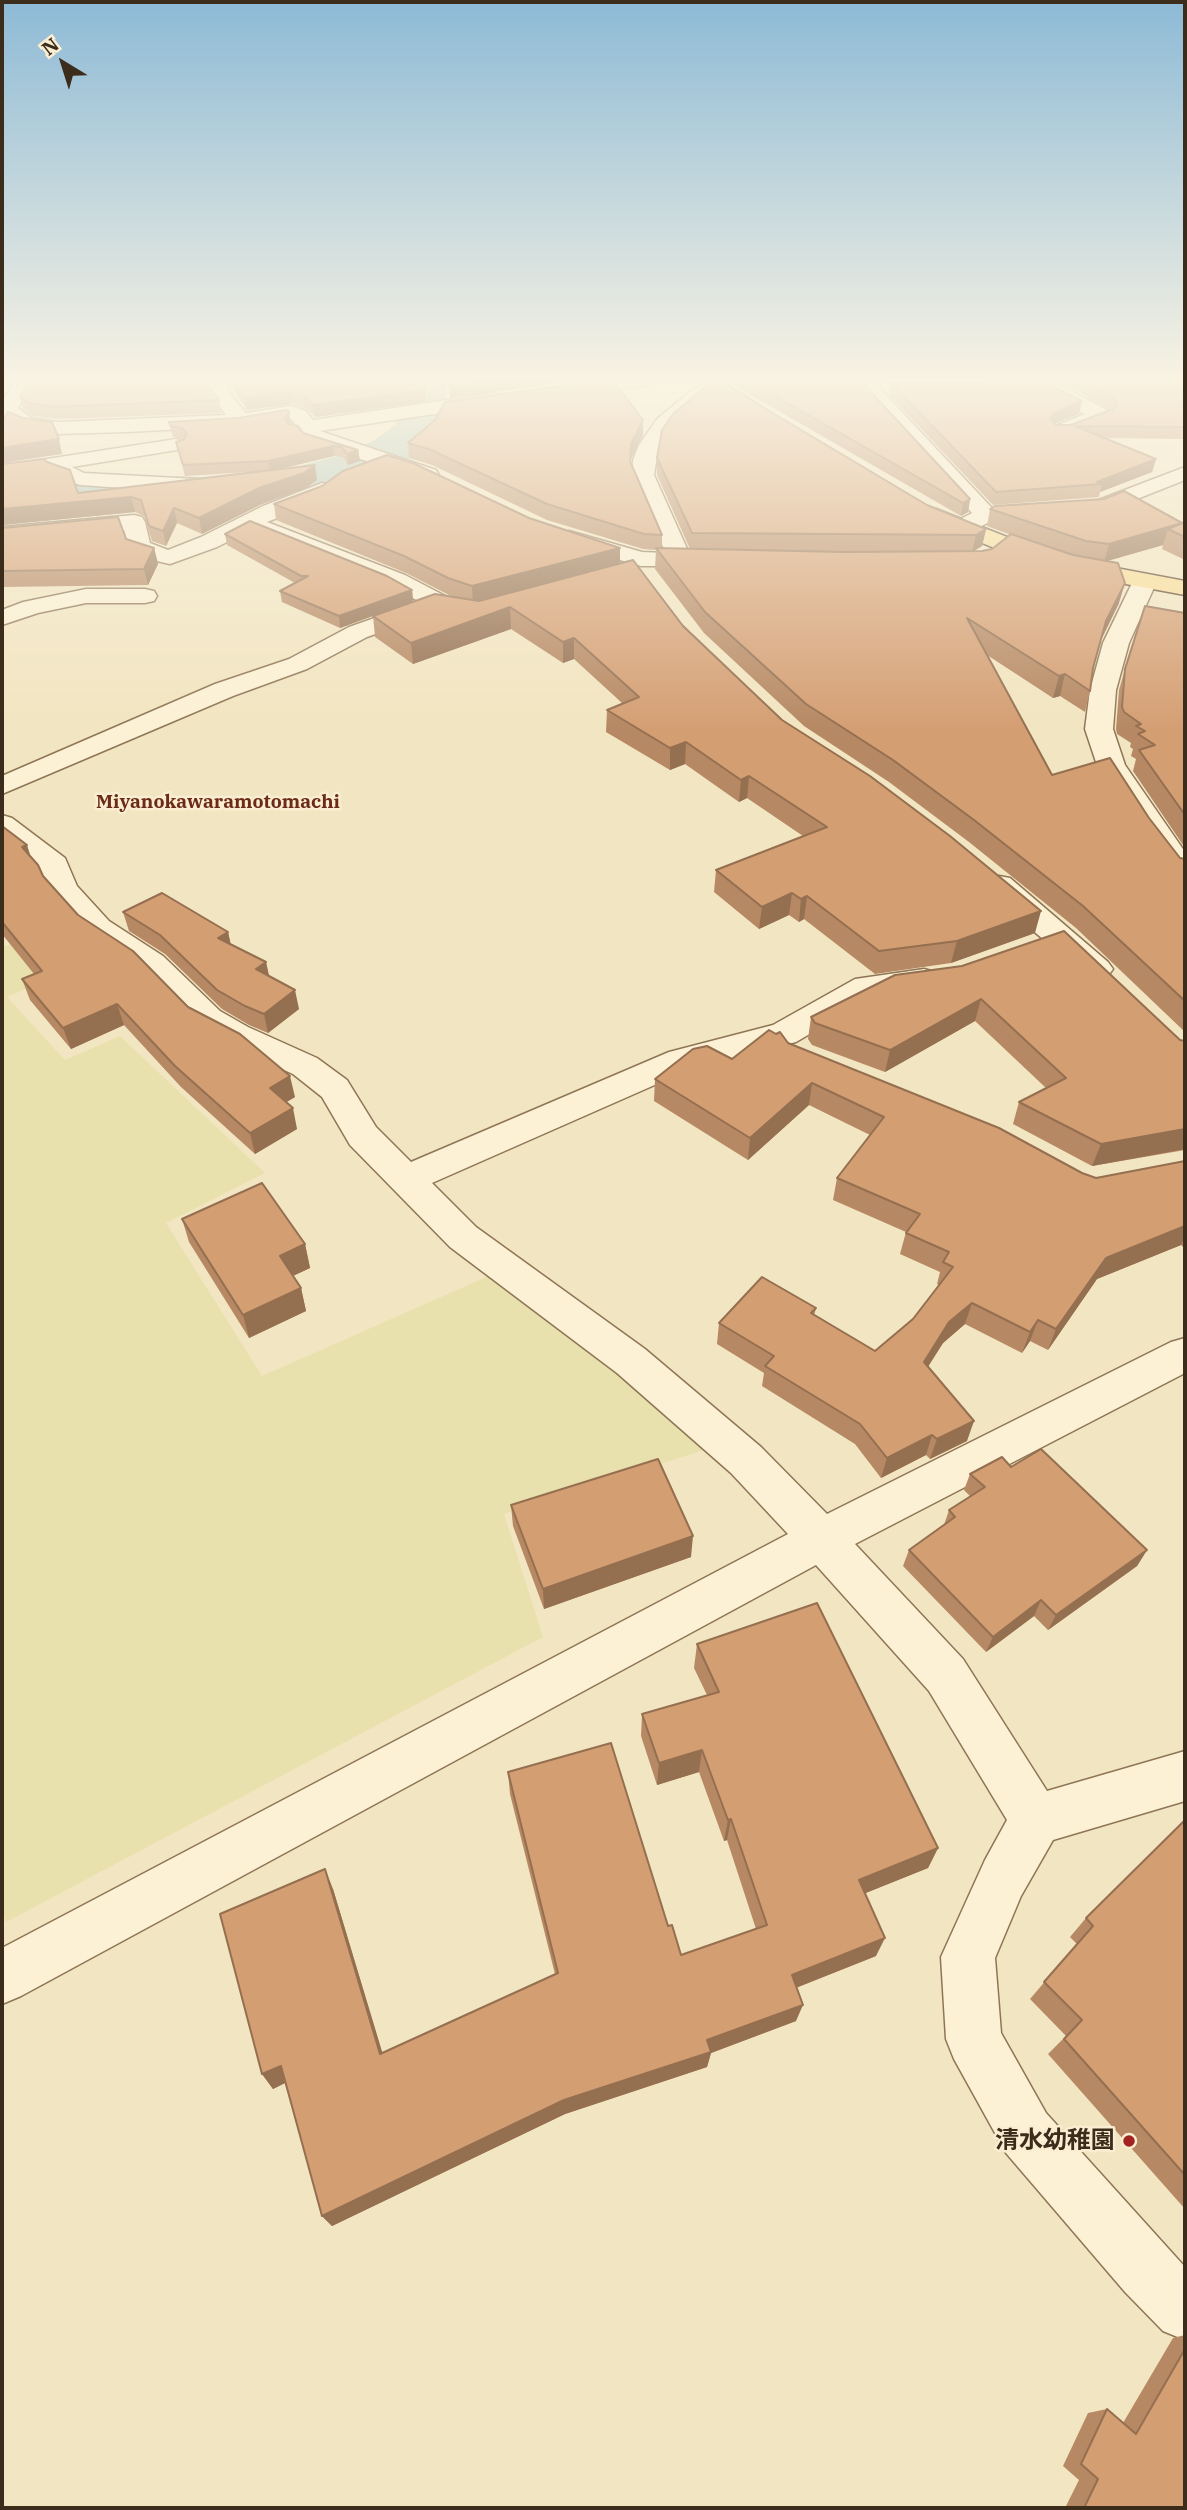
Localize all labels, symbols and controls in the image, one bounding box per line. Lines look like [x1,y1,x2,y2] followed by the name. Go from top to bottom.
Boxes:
[28,28,98,98] north arrow
[37,32,63,61] text: N
[96,792,340,814] district label: Miyanokawaramotomachi
[995,2127,1115,2155] place label: 清水幼稚園
[1121,2133,1137,2149] marker: 清水幼稚園

